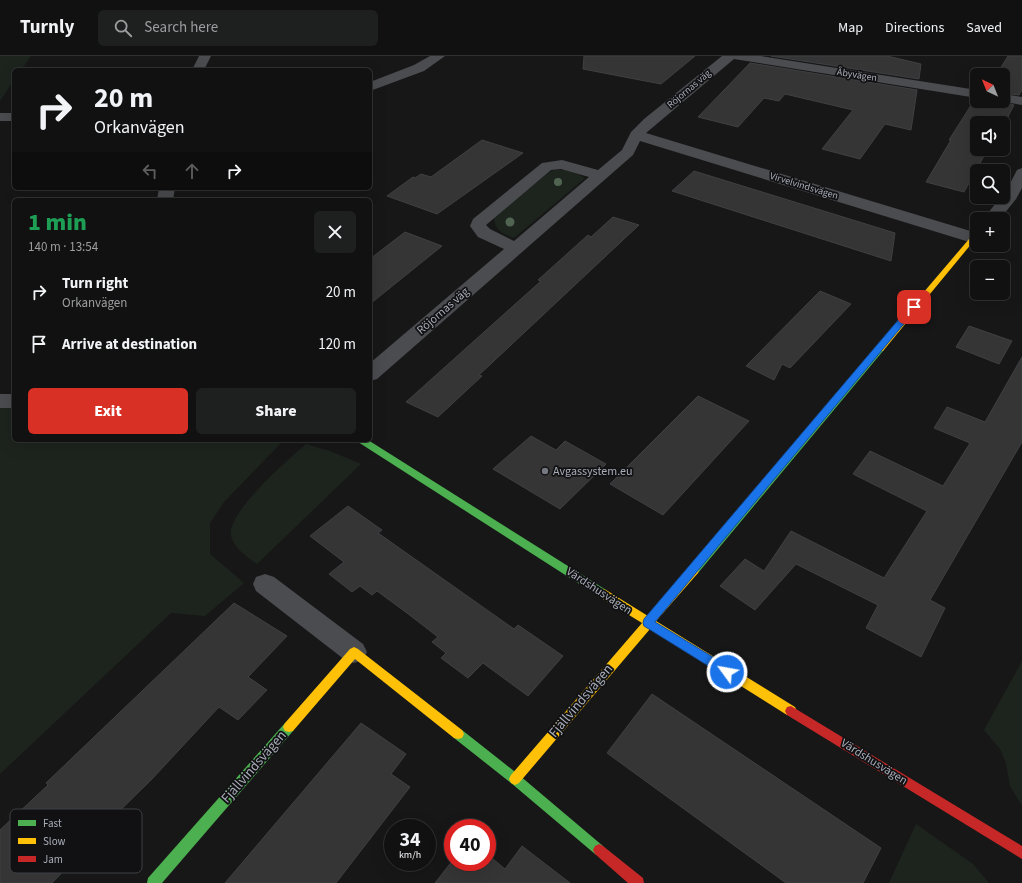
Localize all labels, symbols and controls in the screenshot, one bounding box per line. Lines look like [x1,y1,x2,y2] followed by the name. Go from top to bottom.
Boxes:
[98,10,378,46] search box
[20,14,74,41] text: Turnly
[112,17,134,39] icon: search
[144,17,218,38] text: Search here
[838,18,863,38] text: Map
[885,18,944,38] text: Directions
[966,18,1002,38] text: Saved
[836,65,878,85] street label: Åbyvägen
[664,66,714,112] street label: Röjornas väg
[970,68,1010,108] north arrow
[970,68,1010,300] map controls
[94,78,153,118] text: 20 m
[28,84,80,136] icon: right
[94,115,185,140] text: Orkanvägen
[970,116,1010,156] button: sound
[139,160,161,182] icon: left
[181,160,203,182] icon: ahead
[223,160,245,182] icon: right
[970,164,1010,204] button: search
[768,169,840,203] street label: Virvelvindsvägen
[28,205,87,240] text: 1 min
[314,211,356,253] button: close
[970,212,1010,252] button: +
[28,238,98,256] text: 140 m · 13:54
[970,260,1010,300] button: −
[62,273,128,294] text: Turn right
[28,281,50,303] icon: right
[326,282,356,303] text: 20 m
[413,283,473,339] street label: Röjornas väg
[897,290,931,324] pin
[62,294,127,312] text: Orkanvägen
[903,296,925,318] icon: arrive
[28,333,50,355] icon: arrive
[62,334,197,355] text: Arrive at destination
[318,334,356,355] text: 120 m
[28,388,188,434] button: Exit
[196,388,356,434] button: Share
[553,463,633,480] place label: Avgassystem.eu
[540,466,550,476] marker: Avgassystem.eu
[563,563,635,619] street label: Värdshusvägen
[706,651,748,693] position arrow
[544,660,618,742] street label: Fjällvindsvägen
[217,726,291,808] street label: Fjällvindsvägen
[837,735,911,789] street label: Värdshusvägen
[10,809,142,873] legend
[43,816,62,831] text: Fast
[444,819,496,871] speed limit sign: 40
[399,826,421,854] text: 34
[43,834,66,849] text: Slow
[399,848,421,862] text: km/h
[43,852,63,867] text: Jam

